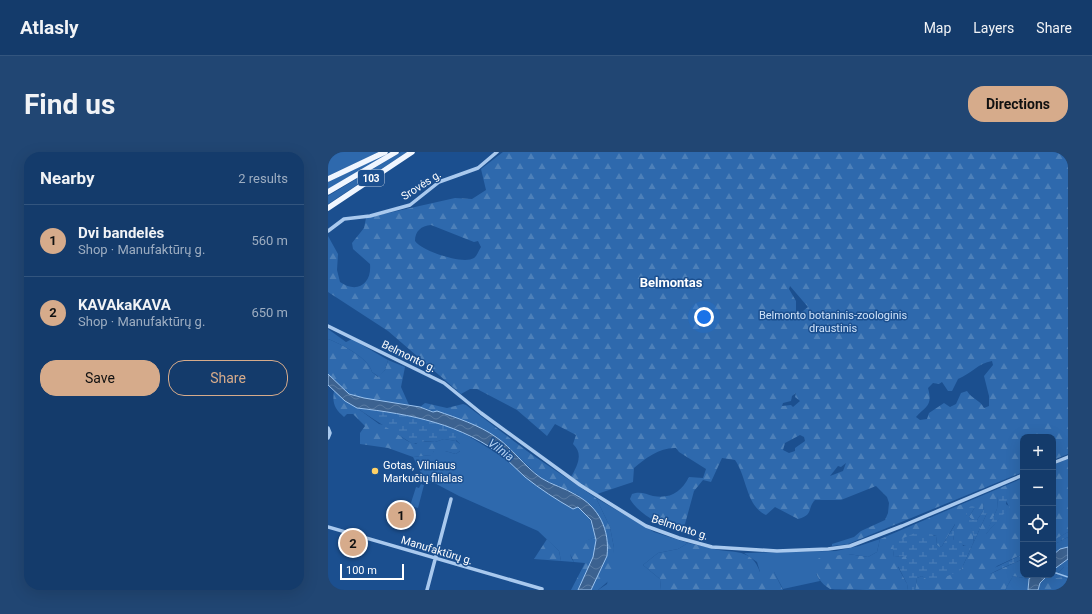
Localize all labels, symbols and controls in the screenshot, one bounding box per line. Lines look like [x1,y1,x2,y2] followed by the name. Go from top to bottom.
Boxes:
[20,16,79,39] text: Atlasly
[924,20,951,36] text: Map
[973,20,1014,36] text: Layers
[1036,20,1072,36] text: Share
[968,86,1068,122] button: Directions
[24,88,115,121] text: Find us
[40,168,95,188] text: Nearby
[399,168,444,203] street label: Srovės g.
[358,170,384,186] road number: 103
[238,171,288,186] text: 2 results
[78,224,164,242] text: Dvi bandelės
[49,233,57,248] text: 1
[251,233,288,248] text: 560 m
[78,242,205,257] text: Shop · Manufaktūrų g.
[640,275,703,290] district label: Belmontas
[78,296,171,314] text: KAVAkaKAVA
[49,305,57,320] text: 2
[251,305,288,320] text: 650 m
[694,307,714,327] your location
[759,309,907,335] park label: Belmonto botaninis-zoologinis draustinis
[78,314,205,329] text: Shop · Manufaktūrų g.
[379,338,438,375] street label: Belmonto g.
[40,360,160,396] button: Save
[168,360,288,396] button: Share
[1020,434,1056,578] map controls
[1020,434,1056,470] button: +
[485,436,517,464] water label: Vilnia
[383,459,463,485] place label: Gotas, Vilniaus Markučių filialas
[370,466,380,476] marker: Gotas, Vilniaus Markučių filialas
[1020,470,1056,506] button: −
[388,500,414,530] pin: 1
[1020,506,1056,542] button: locate
[650,512,710,543] street label: Belmonto g.
[340,528,366,558] pin: 2
[399,533,474,568] street label: Manufaktūrų g.
[1020,542,1056,578] button: layers
[340,562,404,581] scale bar
[346,564,377,577] text: 100 m

